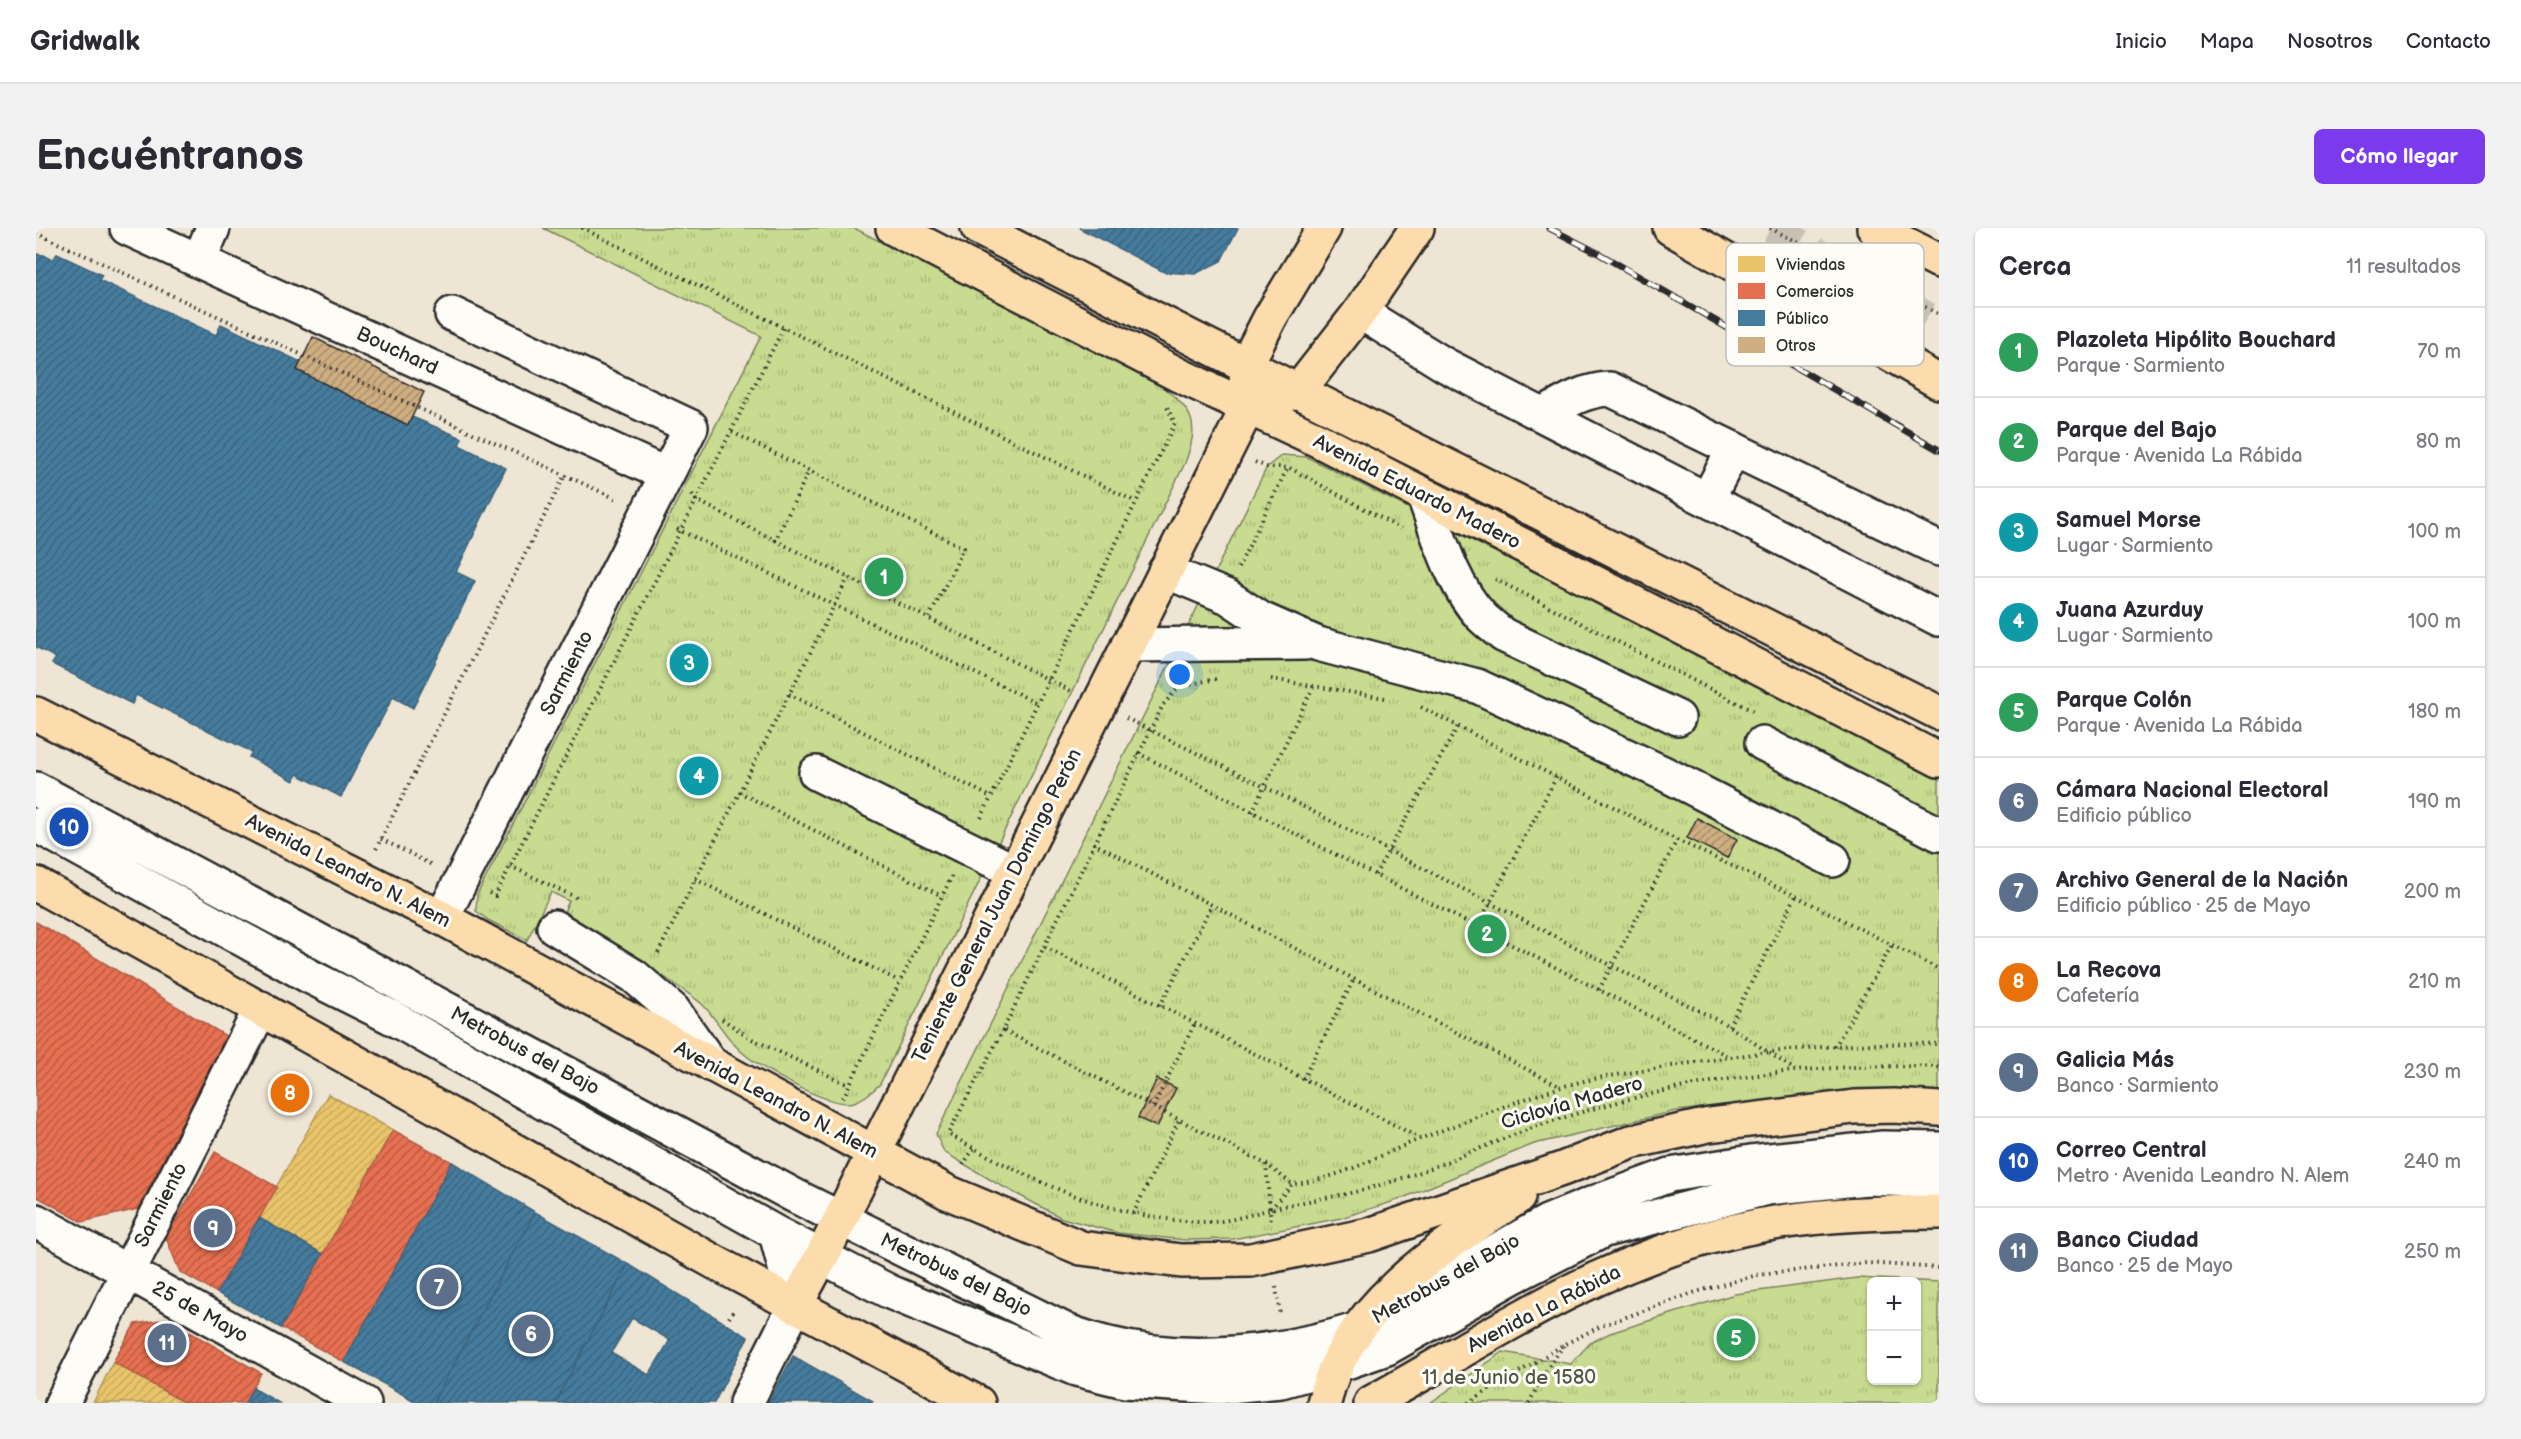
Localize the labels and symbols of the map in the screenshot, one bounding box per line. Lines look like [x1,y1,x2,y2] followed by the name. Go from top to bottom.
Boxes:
[1726,243,1924,366] legend
[1776,256,1845,275] text: Viviendas
[1776,283,1854,302] text: Comercios
[1776,310,1829,329] text: Público
[352,322,442,380] street label: Bouchard
[1776,337,1816,356] text: Otros
[1309,429,1525,555] street label: Avenida Eduardo Madero
[864,554,904,600] pin: 1
[535,627,599,719] street label: Sarmiento
[670,640,708,686] pin: 3
[1165,660,1194,689] your location
[907,745,1087,1067] street label: Teniente General Juan Domingo Perón
[680,754,718,798] pin: 4
[50,804,88,850] pin: 10
[242,809,454,933] street label: Avenida Leandro N. Alem
[1468,912,1506,956] pin: 2
[446,1002,604,1100] street label: Metrobus del Bajo
[670,1036,882,1164] street label: Avenida Leandro N. Alem
[270,1070,310,1116] pin: 8
[1498,1071,1646,1135] street label: Ciclovía Madero
[129,1159,193,1251] street label: Sarmiento
[194,1206,232,1250] pin: 9
[876,1228,1036,1322] street label: Metrobus del Bajo
[1368,1228,1524,1330] street label: Metrobus del Bajo
[1463,1260,1625,1358] street label: Avenida La Rábida
[420,1264,458,1310] pin: 7
[148,1276,252,1348] street label: 25 de Mayo
[512,1312,550,1356] pin: 6
[1716,1316,1756,1360] pin: 5
[148,1320,186,1366] pin: 11
[1422,1366,1596,1390] park label: 11 de Junio de 1580

